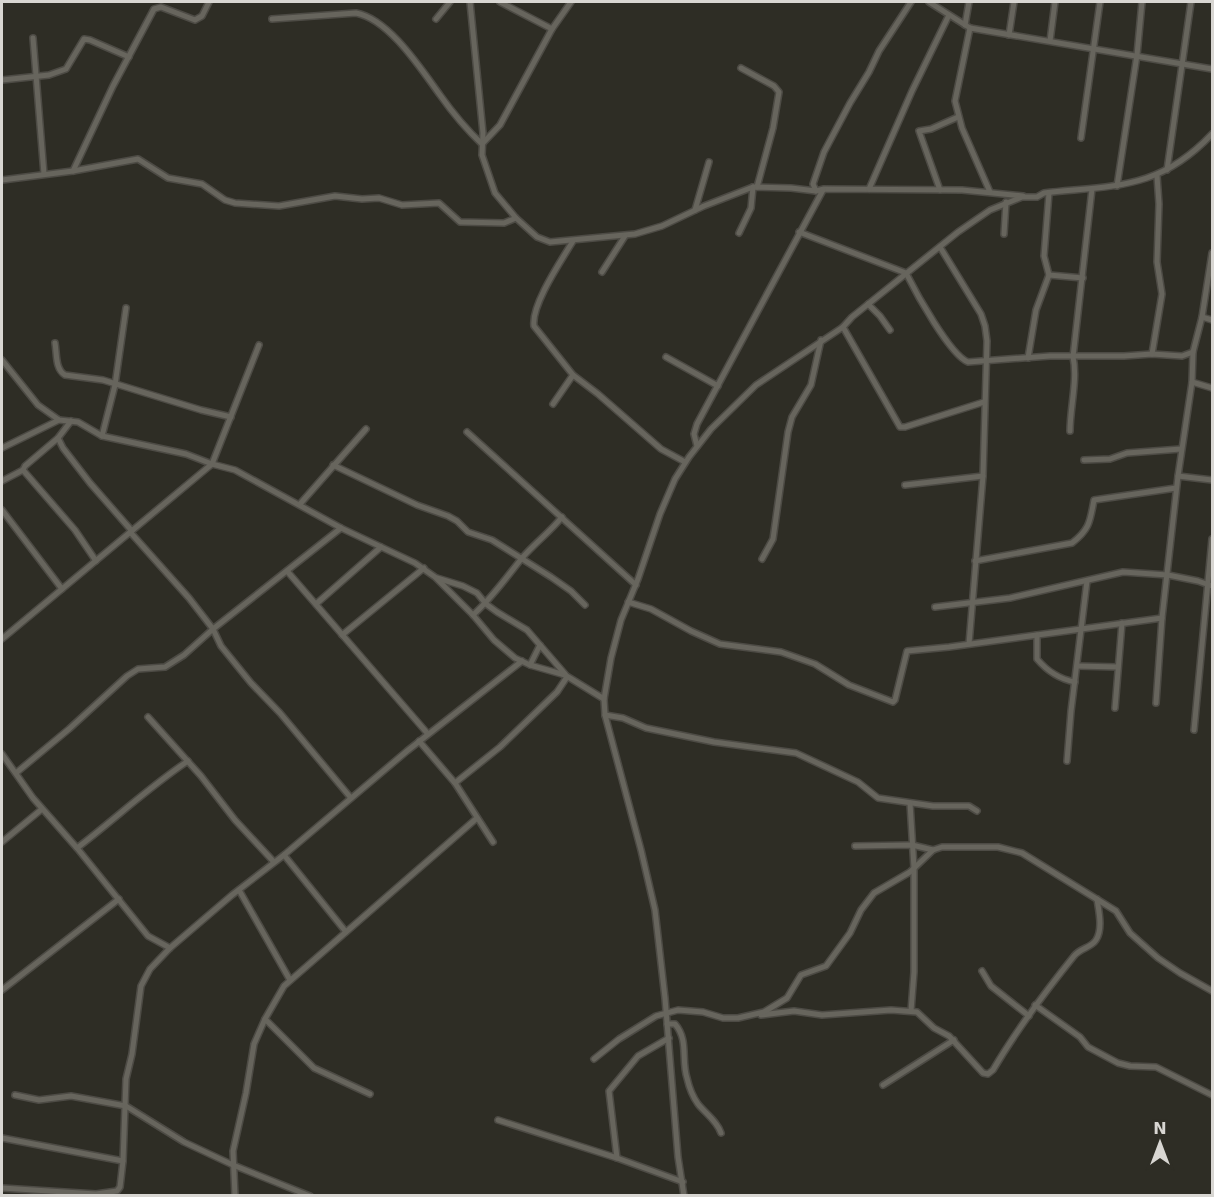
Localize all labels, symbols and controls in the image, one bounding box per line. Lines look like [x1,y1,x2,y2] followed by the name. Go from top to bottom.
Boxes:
[1130,1113,1190,1173] north arrow
[1153,1119,1167,1138] text: N

